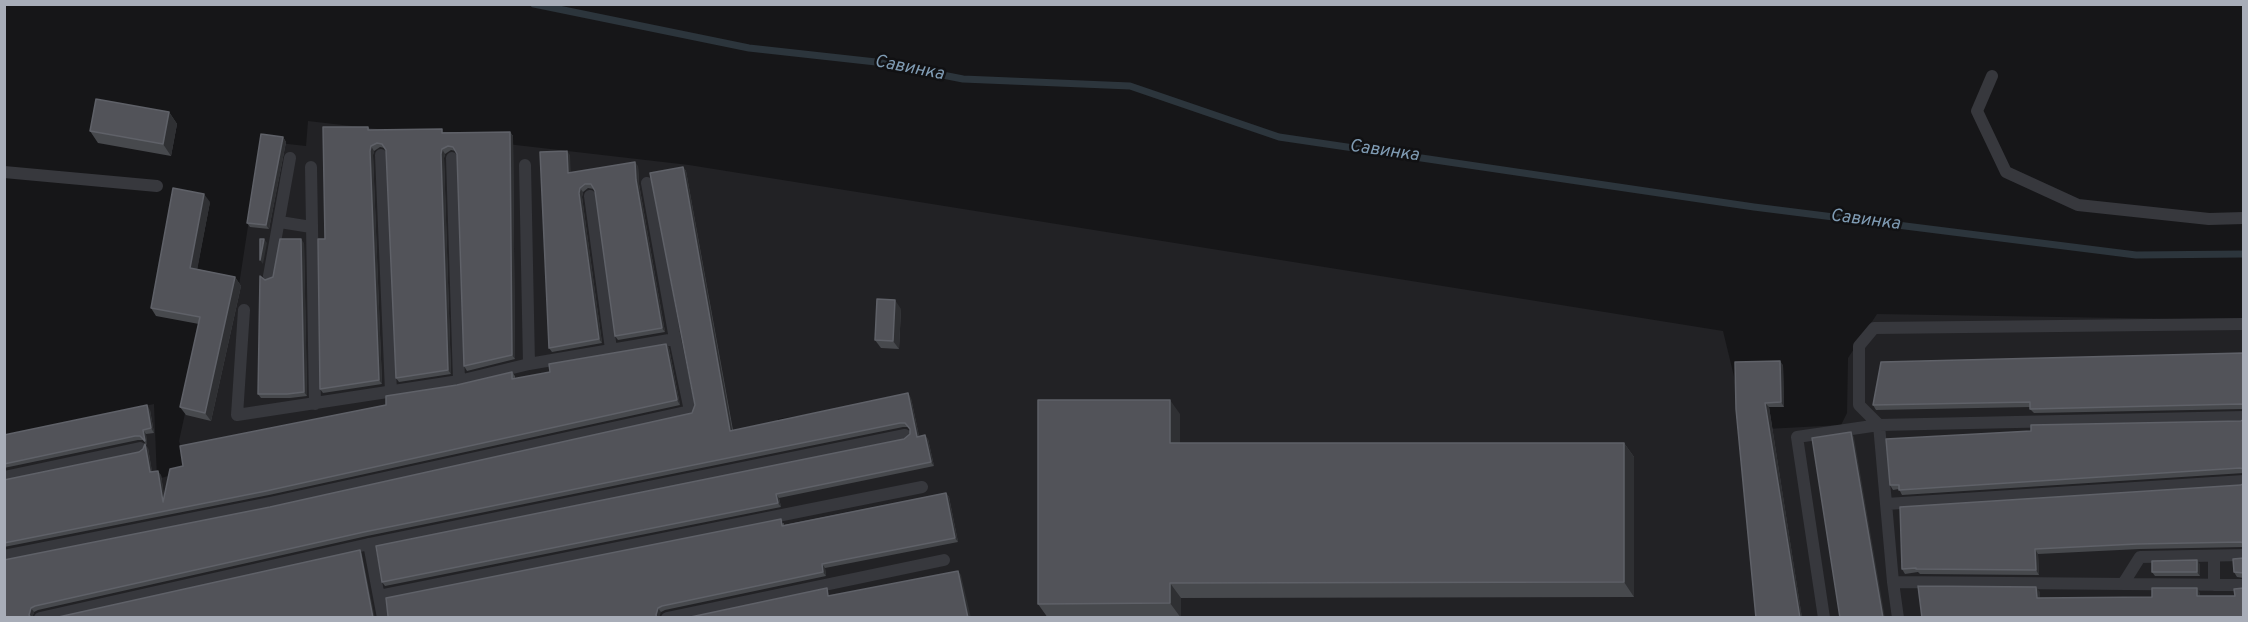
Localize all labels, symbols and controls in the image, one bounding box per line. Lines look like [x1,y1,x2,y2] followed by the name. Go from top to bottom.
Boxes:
[872,52,946,86] water label: Савинка
[1348,136,1420,168] water label: Савинка
[1829,206,1901,236] water label: Савинка

